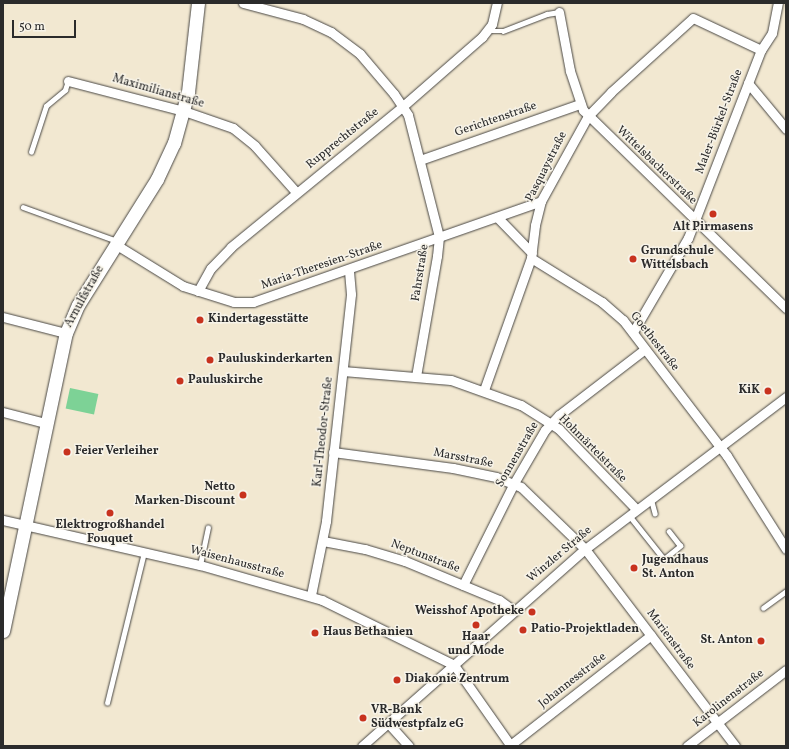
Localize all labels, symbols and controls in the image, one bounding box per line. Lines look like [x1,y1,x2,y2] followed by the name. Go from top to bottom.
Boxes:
[14,12,78,38] scale bar
[19,19,45,35] text: 50 m
[693,68,747,176] street label: Maler-Bürkel-Straße
[111,72,205,112] street label: Maximilianstraße
[453,99,539,141] street label: Gerichtenstraße
[304,105,382,173] street label: Rupprechtstraße
[613,124,699,208] street label: Wittelsbacherstraße
[523,130,571,204] street label: Pasquaystraße
[708,209,718,219] marker: Alt Pirmasens
[673,221,753,235] place label: Alt Pirmasens
[259,238,385,294] street label: Maria-Theresien-Straße
[409,243,433,303] street label: Fahrstraße
[641,245,714,273] place label: Grundschule Wittelsbach
[628,254,638,264] marker: Grundschule Wittelsbach
[62,264,108,330] street label: Arnulfstraße
[626,310,682,374] street label: Goethestraße
[208,313,308,327] place label: Kindertagesstätte
[195,315,205,325] marker: Kindertagesstätte
[218,353,333,367] place label: Pauluskinderkarten
[205,355,215,365] marker: Pauluskinderkarten
[188,374,263,388] place label: Pauluskirche
[175,376,185,386] marker: Pauluskirche
[311,376,337,488] street label: Karl-Theodor-Straße
[738,384,760,398] place label: KiK
[763,386,773,396] marker: KiK
[555,412,629,486] street label: Hohmärtelstraße
[493,420,543,490] street label: Sonnenstraße
[75,445,159,459] place label: Feier Verleiher
[432,446,494,472] street label: Marsstraße
[62,447,72,457] marker: Feier Verleiher
[135,481,235,509] place label: Netto Marken-Discount
[238,490,248,500] marker: Netto Marken-Discount
[105,508,115,518] marker: Elektrogroßhandel Fouquet
[55,519,165,547] place label: Elektrogroßhandel Fouquet
[525,524,595,586] street label: Winzler Straße
[388,537,462,577] street label: Neptunstraße
[188,543,286,583] street label: Waisenhausstraße
[642,554,709,582] place label: Jugendhaus St. Anton
[629,563,639,573] marker: Jugendhaus St. Anton
[416,605,524,619] place label: Weisshof Apotheke
[527,607,537,617] marker: Weisshof Apotheke
[643,607,697,673] street label: Marienstraße
[471,620,481,630] marker: Haar und Mode
[531,623,639,637] place label: Patio-Projektladen
[518,625,528,635] marker: Patio-Projektladen
[323,626,413,640] place label: Haus Bethanien
[310,628,320,638] marker: Haus Bethanien
[448,631,504,659] place label: Haar und Mode
[701,634,753,648] place label: St. Anton
[756,636,766,646] marker: St. Anton
[536,650,610,712] street label: Johannesstraße
[691,667,767,731] street label: Karolinenstraße
[405,673,509,687] place label: Diakonie Zentrum
[392,675,402,685] marker: Diakonie Zentrum
[371,704,464,732] place label: VR-Bank Südwestpfalz eG
[358,713,368,723] marker: VR-Bank Südwestpfalz eG

